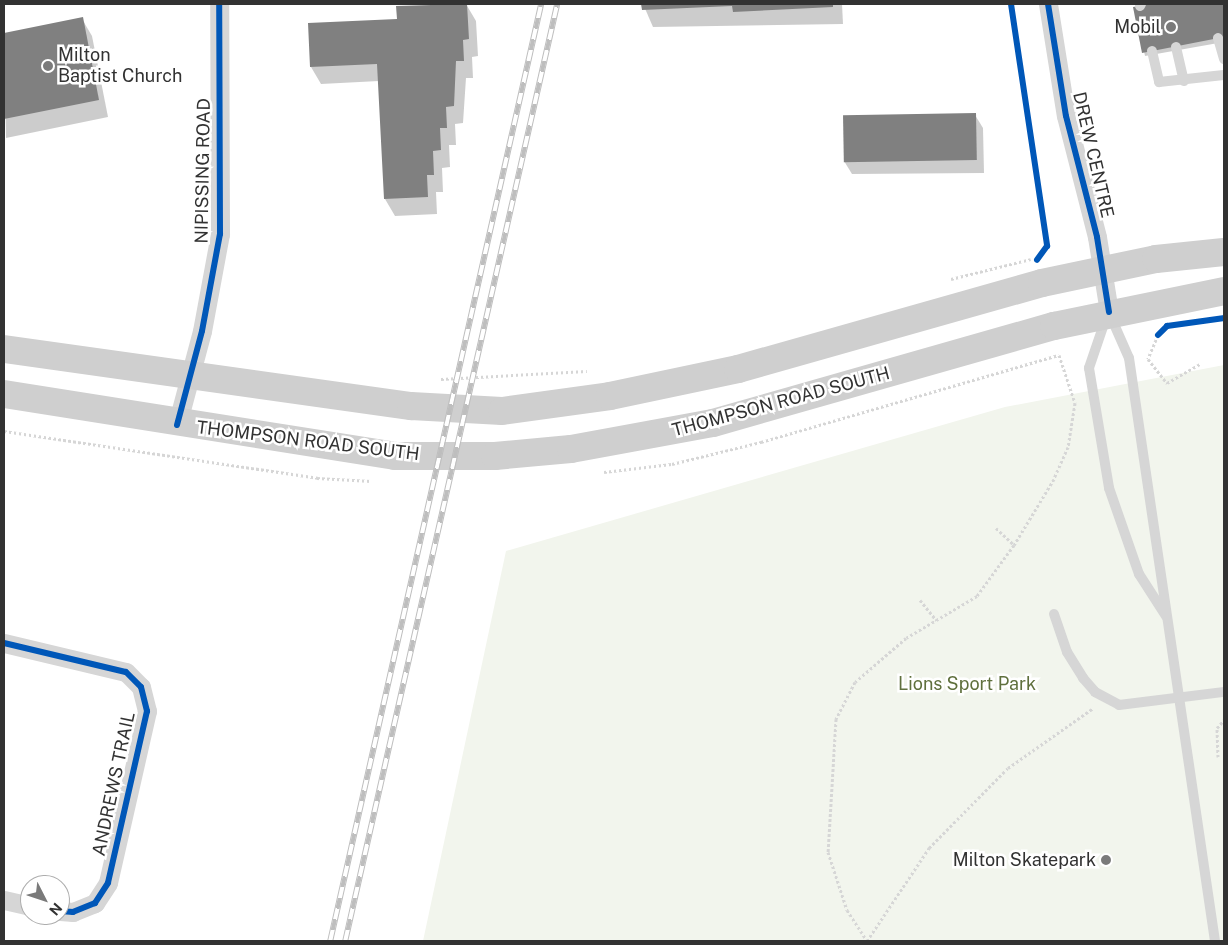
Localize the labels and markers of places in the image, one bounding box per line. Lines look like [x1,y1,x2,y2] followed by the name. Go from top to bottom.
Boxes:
[1114,16,1161,38] place label: Mobil
[1165,21,1177,33] marker: Mobil
[58,45,182,88] place label: Milton Baptist Church
[42,60,54,72] marker: Milton Baptist Church
[953,849,1096,871] place label: Milton Skatepark
[1100,854,1112,866] marker: Milton Skatepark

